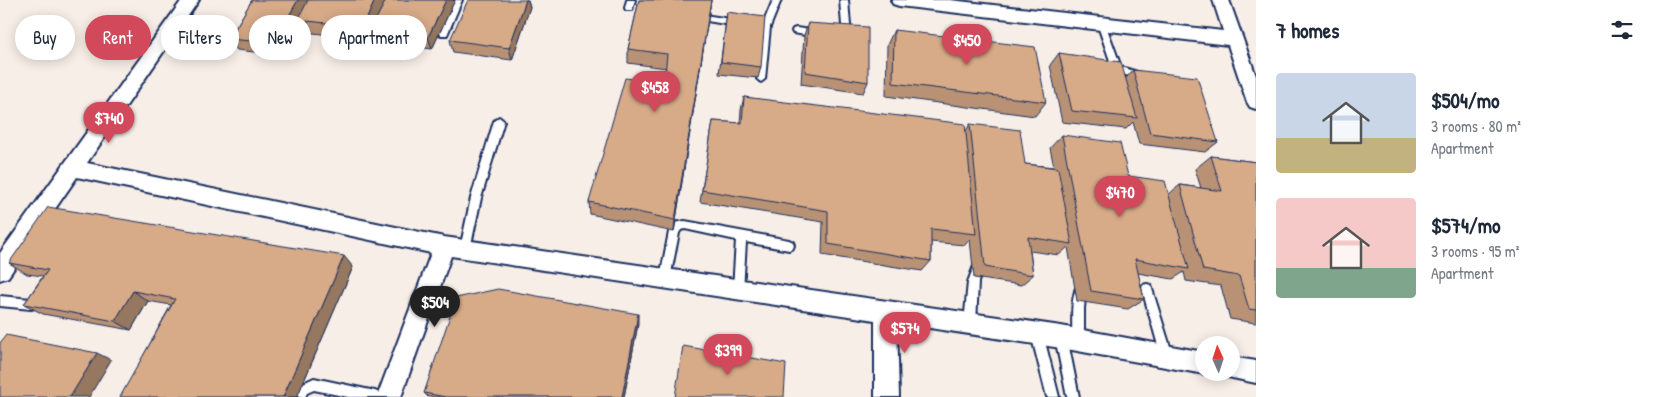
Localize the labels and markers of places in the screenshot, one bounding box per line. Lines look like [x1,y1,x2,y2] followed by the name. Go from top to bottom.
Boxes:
[937,23,997,66] pin: $450
[625,70,685,113] pin: $458
[79,102,139,144] pin: $740
[1090,176,1150,218] pin: $470
[405,286,465,328] pin: $504
[875,312,935,354] pin: $574
[698,334,758,376] pin: $399

